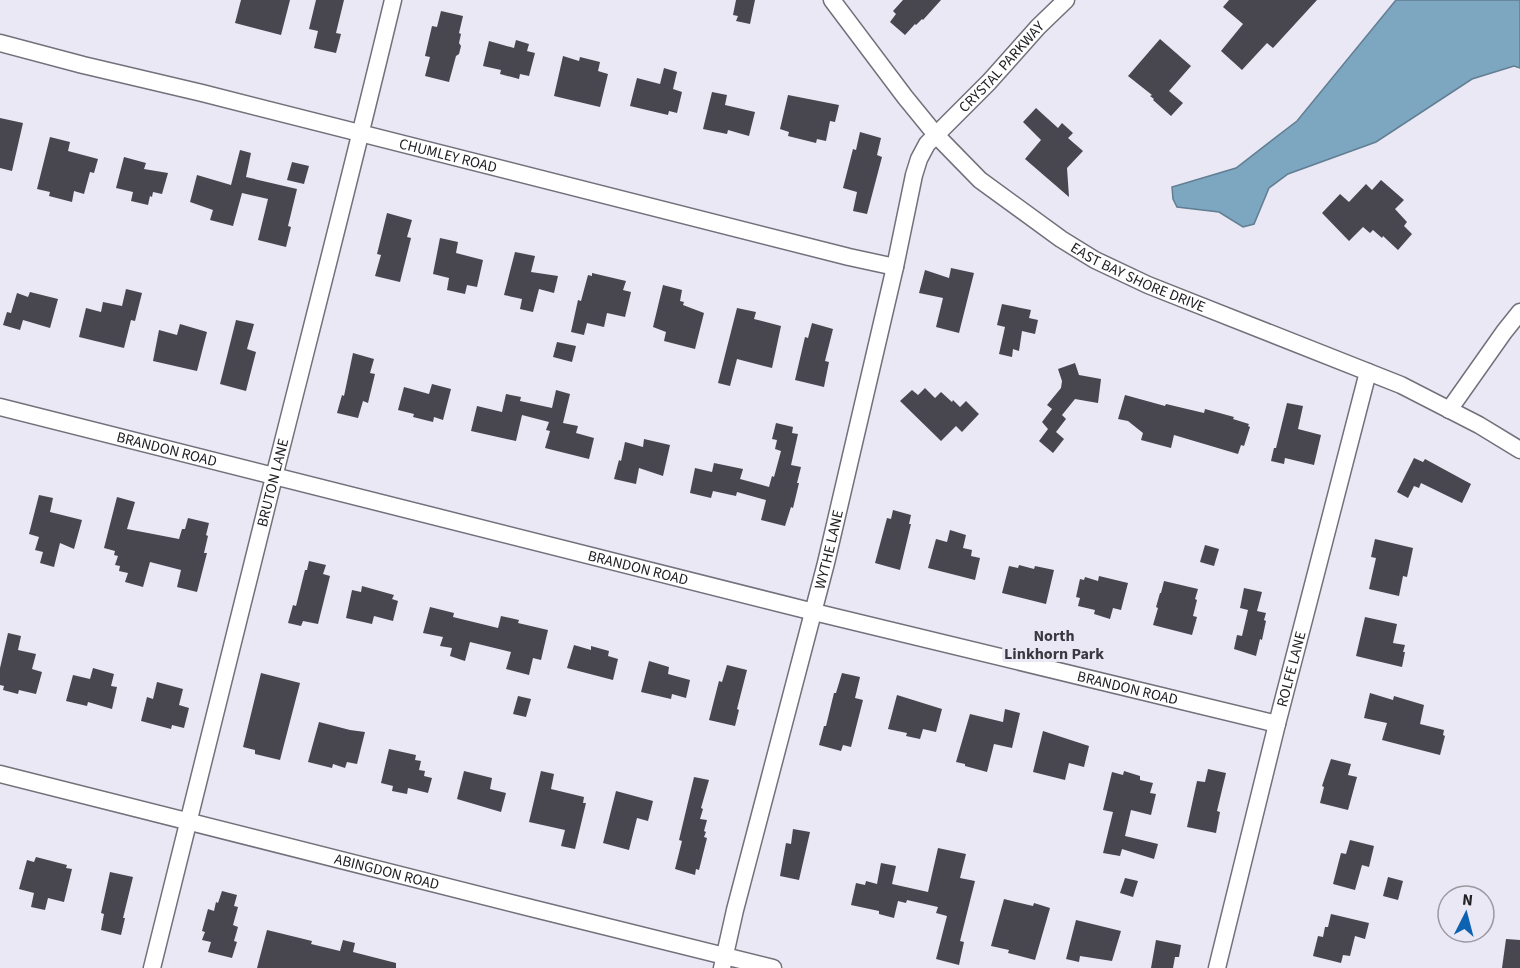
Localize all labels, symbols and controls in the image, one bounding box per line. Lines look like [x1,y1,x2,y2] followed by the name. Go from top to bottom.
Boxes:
[954,16,1049,117] street label: CRYSTAL PARKWAY
[397,133,499,178] street label: CHUMLEY ROAD
[1067,237,1209,317] street label: EAST BAY SHORE DRIVE
[114,426,219,472] street label: BRANDON ROAD
[251,436,294,529] street label: BRUTON LANE
[809,508,849,591] street label: WYTHE LANE
[586,545,691,590] street label: BRANDON ROAD
[1004,625,1104,665] district label: North Linkhorn Park
[1271,629,1311,709] street label: ROLFE LANE
[1075,666,1180,710] street label: BRANDON ROAD
[332,848,442,895] street label: ABINGDON ROAD
[1436,884,1496,944] north arrow
[1461,889,1474,912] text: N

